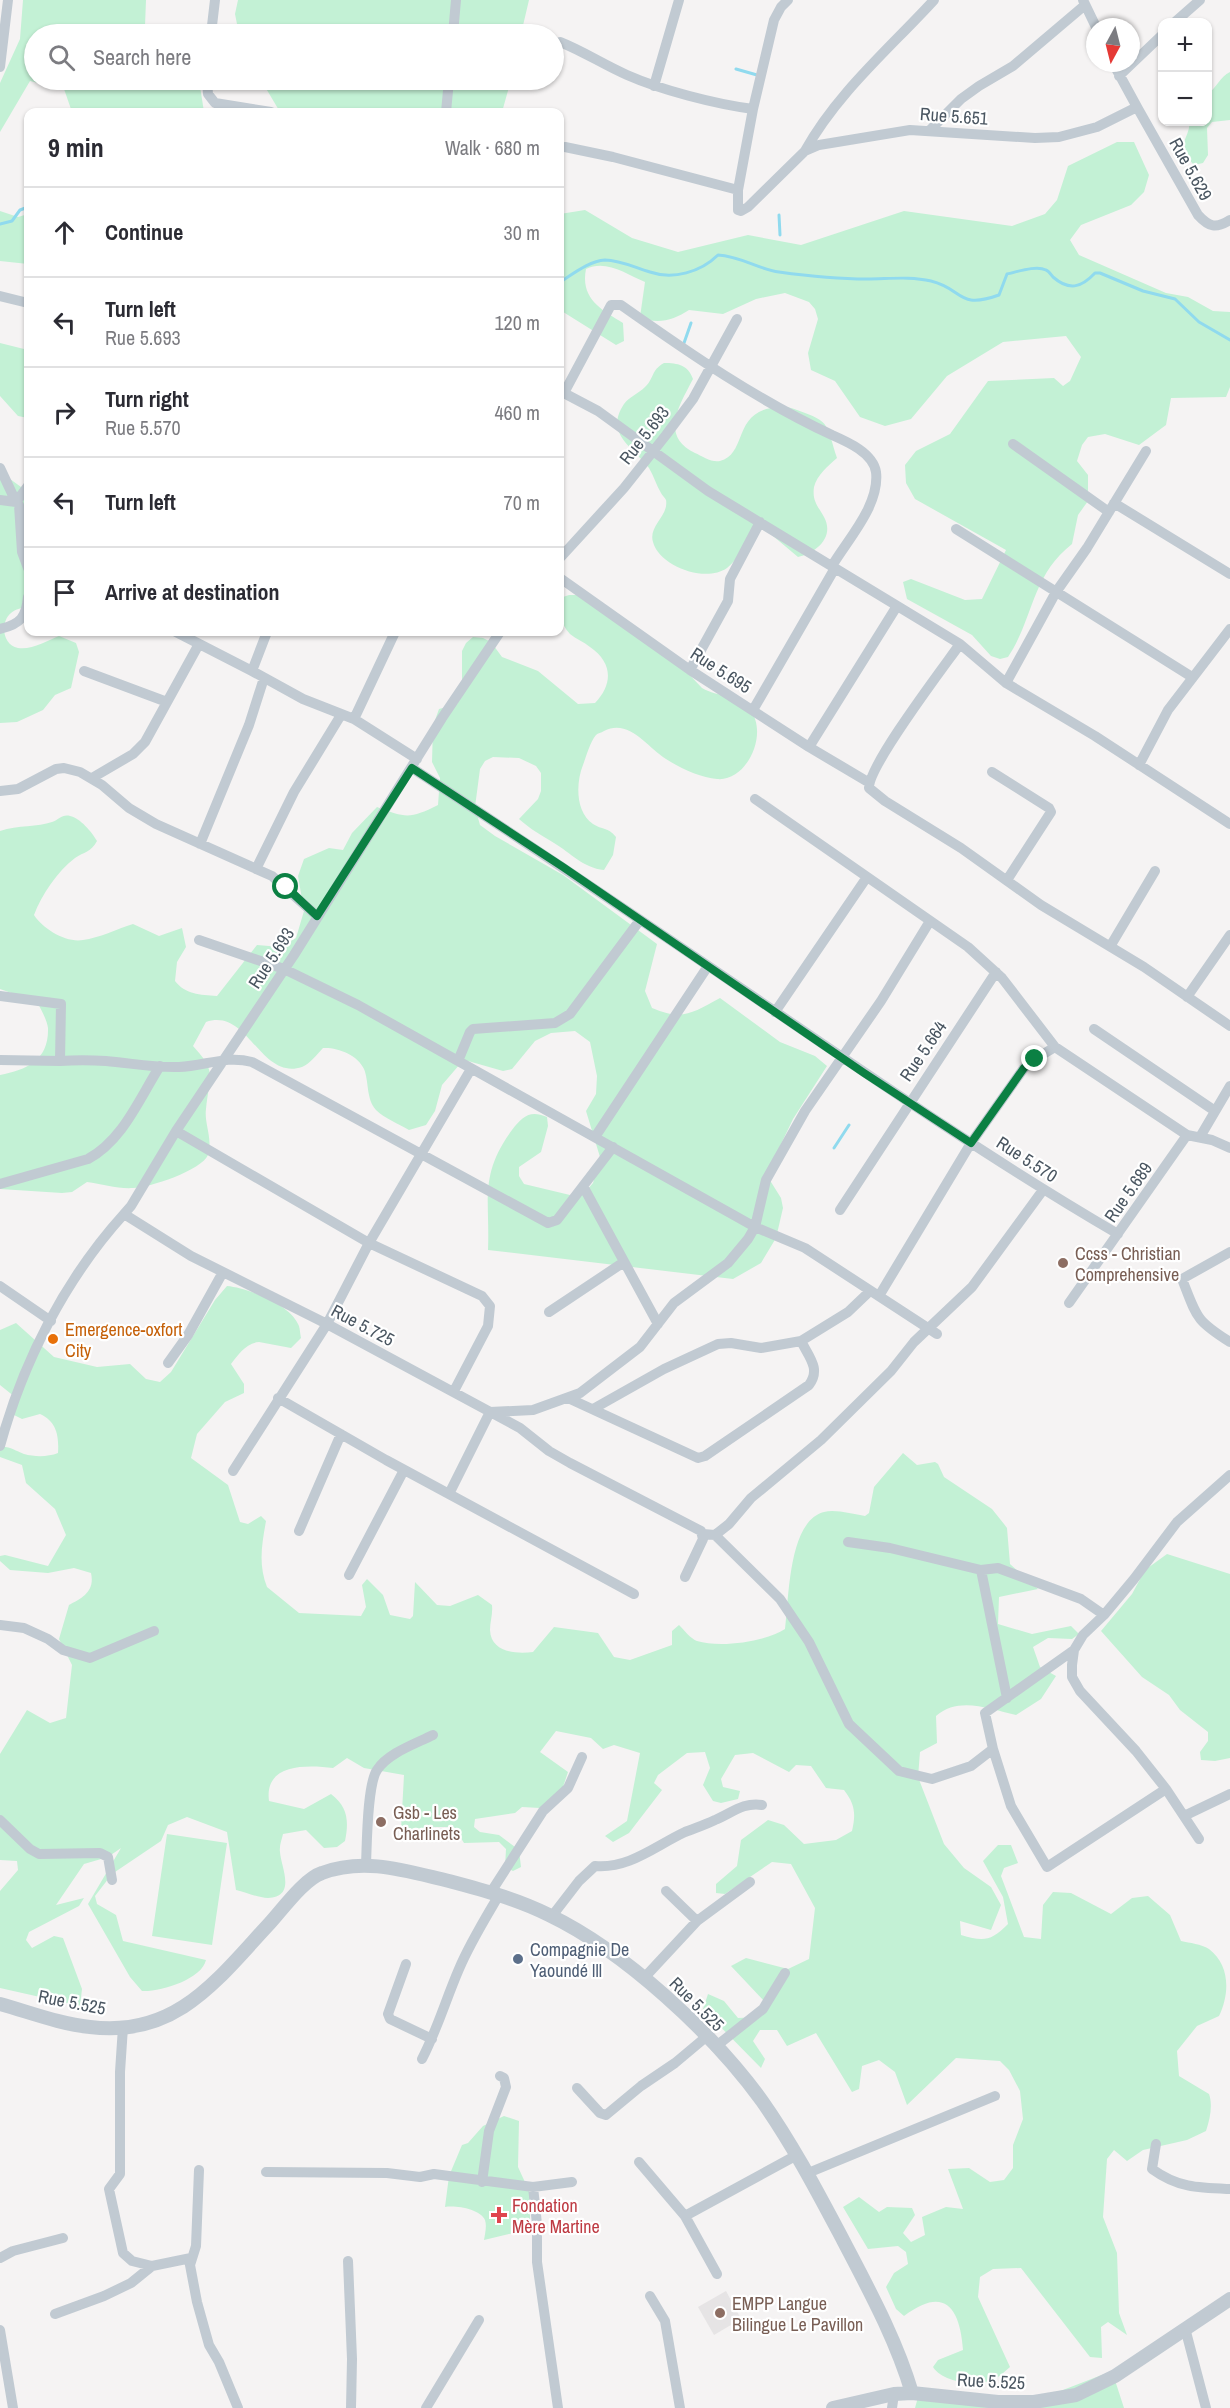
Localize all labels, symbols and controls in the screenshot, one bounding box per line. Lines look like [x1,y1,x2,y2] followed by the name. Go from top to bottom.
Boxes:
[1086,18,1140,72] north arrow
[1158,18,1212,126] map controls
[1158,18,1212,72] button: +
[24,24,564,90] search box
[45,41,78,74] icon: search
[93,42,191,72] text: Search here
[1158,72,1212,126] button: −
[919,101,990,131] street label: Rue 5.651
[48,130,104,165] text: 9 min
[1164,133,1218,205] street label: Rue 5.629
[445,134,540,161] text: Walk · 680 m
[48,216,81,249] icon: ahead
[105,217,183,247] text: Continue
[504,219,540,246] text: 30 m
[105,294,176,324] text: Turn left
[48,306,81,339] icon: left
[494,309,540,336] text: 120 m
[105,324,181,351] text: Rue 5.693
[105,384,189,414] text: Turn right
[48,396,81,429] icon: right
[494,399,540,426] text: 460 m
[613,400,675,470] street label: Rue 5.693
[105,414,181,441] text: Rue 5.570
[48,486,81,519] icon: left
[105,487,176,517] text: Turn left
[504,489,540,516] text: 70 m
[48,576,81,609] icon: arrive
[105,577,279,607] text: Arrive at destination
[686,641,756,699] street label: Rue 5.695
[272,873,298,899] route start
[242,923,300,993] street label: Rue 5.693
[894,1016,952,1086] street label: Rue 5.664
[1021,1045,1047,1071] route end
[992,1130,1062,1188] street label: Rue 5.570
[1098,1157,1158,1227] street label: Rue 5.689
[1075,1241,1181,1287] place label: Ccss - Christian Comprehensive
[1056,1256,1070,1270] marker: Ccss - Christian Comprehensive
[327,1298,399,1352] street label: Rue 5.725
[65,1317,182,1363] place label: Emergence-oxfort City
[46,1332,60,1346] marker: Emergence-oxfort City
[393,1800,460,1846] place label: Gsb - Les Charlinets
[374,1815,388,1829] marker: Gsb - Les Charlinets
[530,1937,629,1983] place label: Compagnie De Yaoundé lll
[511,1952,525,1966] marker: Compagnie De Yaoundé lll
[664,1971,730,2037] street label: Rue 5.525
[36,1983,108,2021] street label: Rue 5.525
[512,2193,600,2239] place label: Fondation Mère Martine
[490,2206,508,2224] marker: Fondation Mère Martine
[732,2291,863,2337] place label: EMPP Langue Bilingue Le Pavillon
[713,2306,727,2320] marker: EMPP Langue Bilingue Le Pavillon
[956,2367,1026,2395] street label: Rue 5.525

